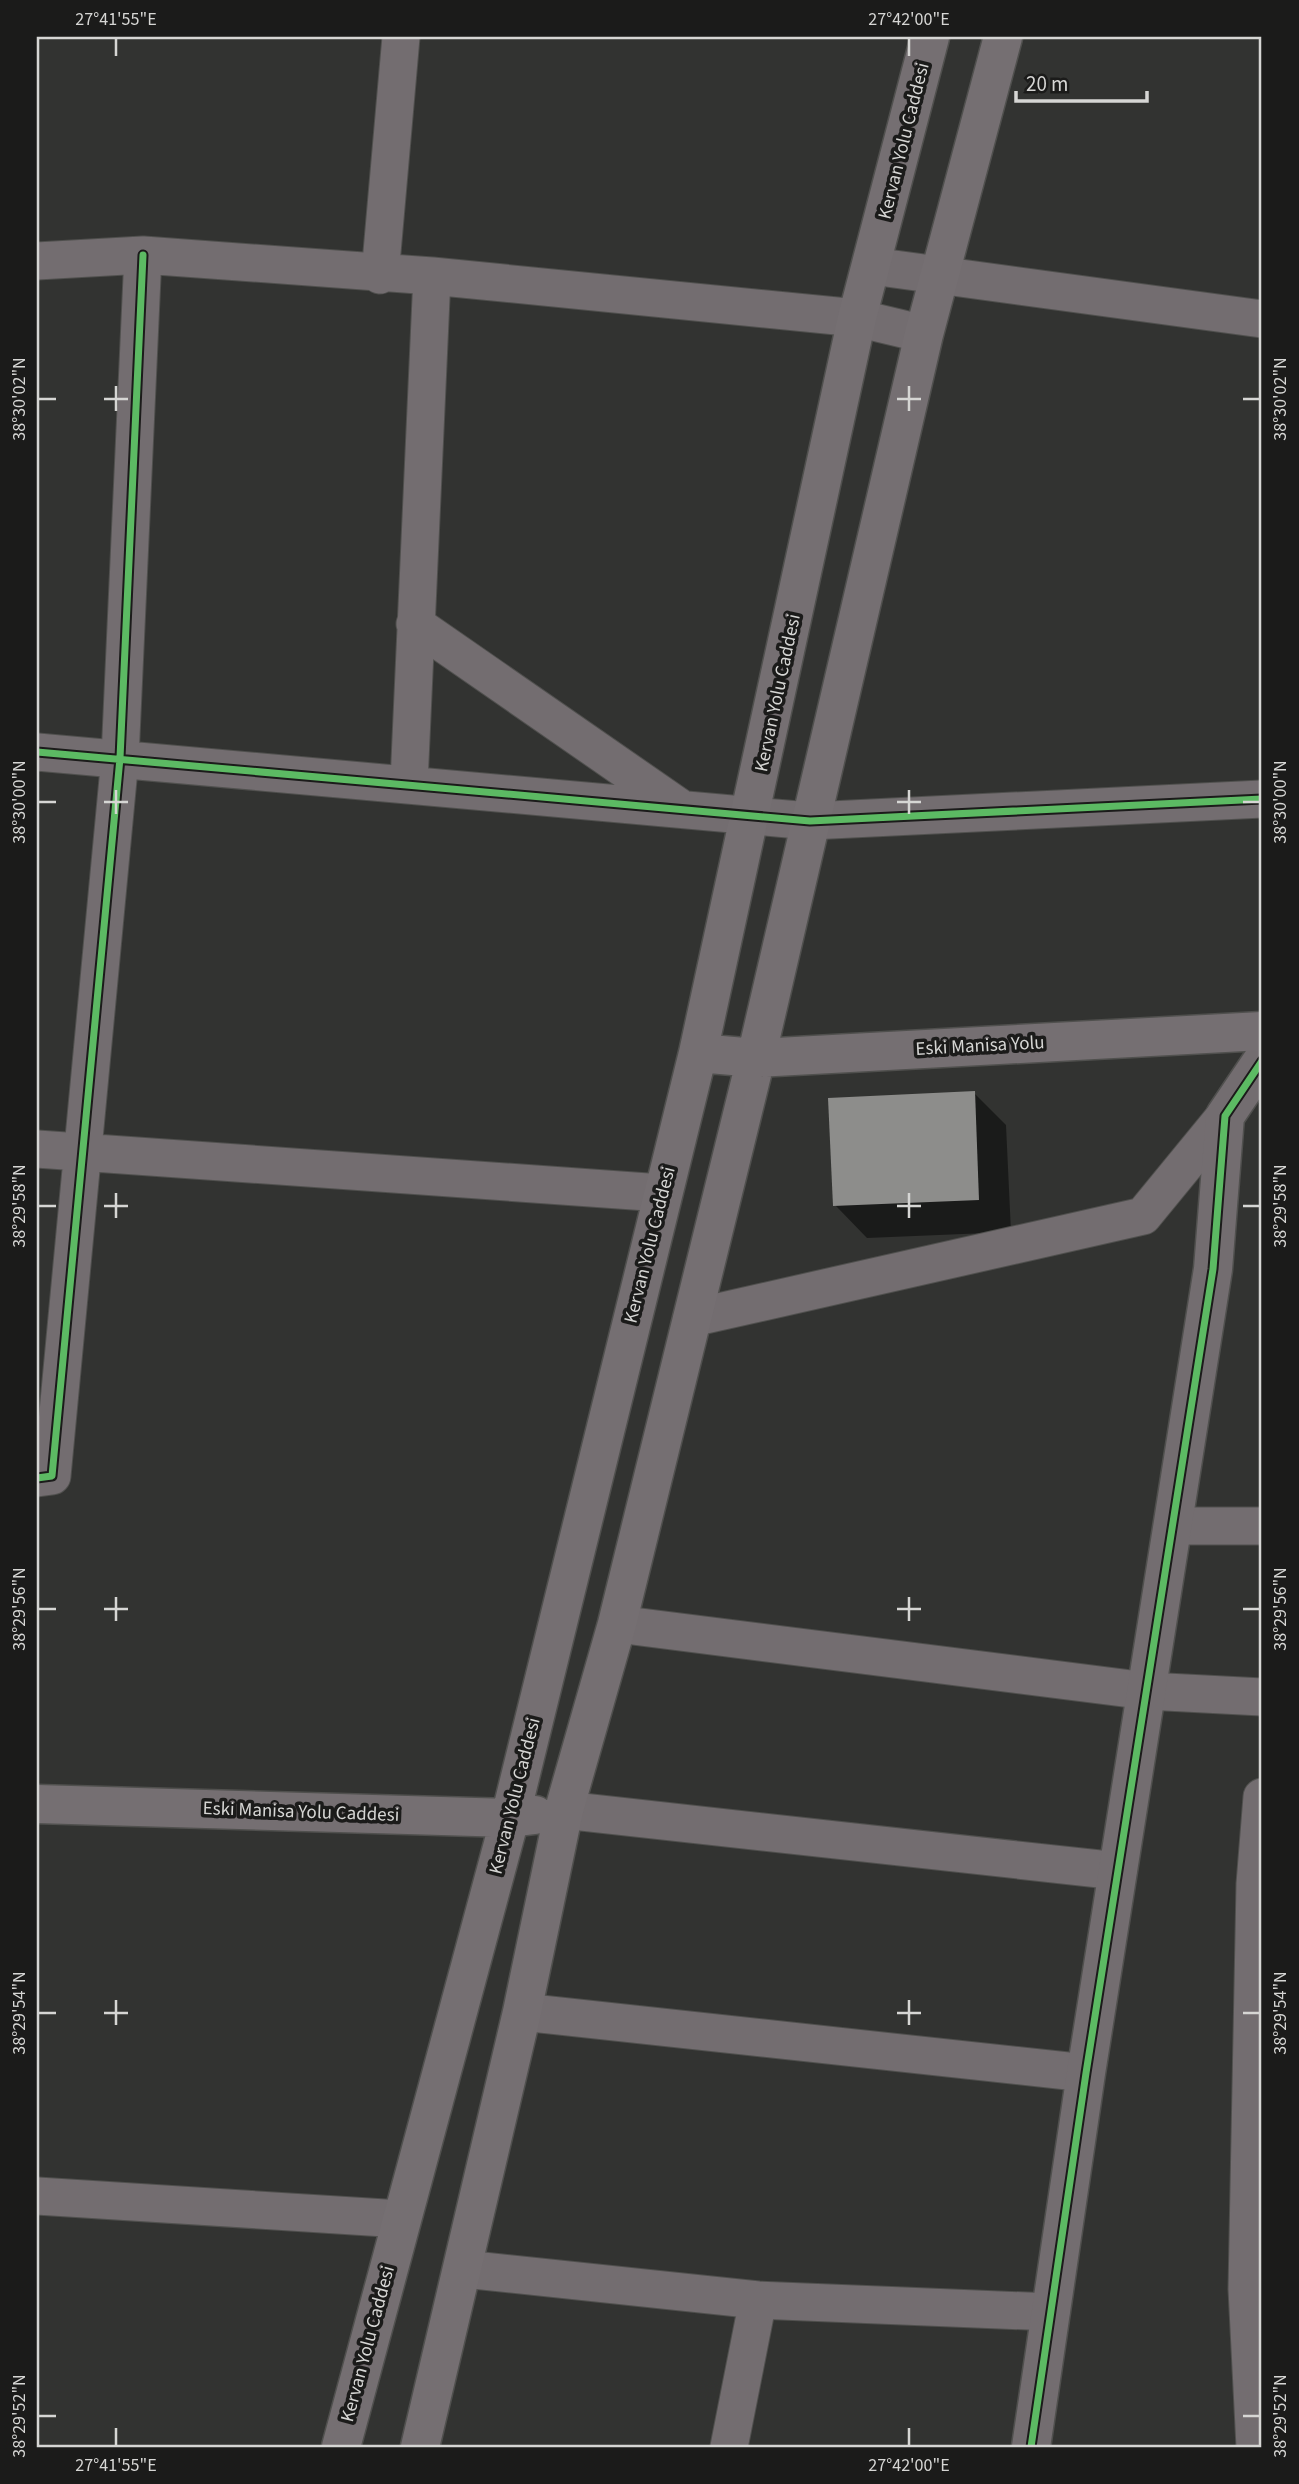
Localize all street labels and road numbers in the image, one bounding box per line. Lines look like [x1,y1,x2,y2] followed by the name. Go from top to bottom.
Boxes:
[871,60,937,222] street label: Kervan Yolu Caddesi
[748,612,808,774] street label: Kervan Yolu Caddesi
[915,1029,1045,1063] street label: Eski Manisa Yolu
[617,1164,683,1326] street label: Kervan Yolu Caddesi
[482,1715,548,1877] street label: Kervan Yolu Caddesi
[202,1795,400,1829] street label: Eski Manisa Yolu Caddesi
[334,2263,402,2425] street label: Kervan Yolu Caddesi

